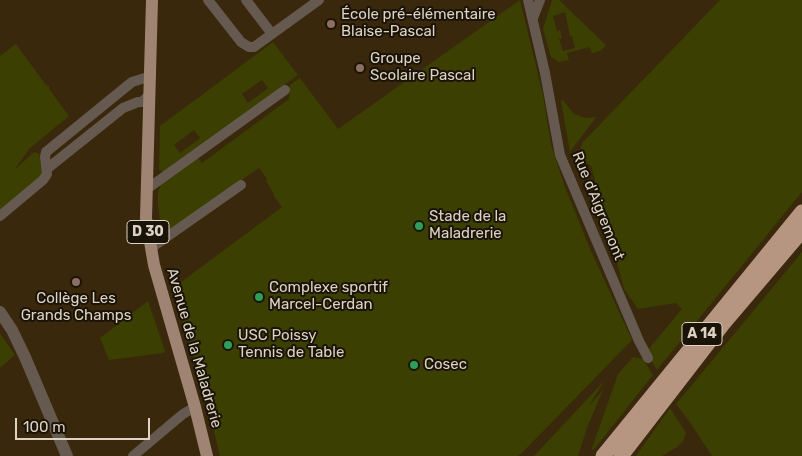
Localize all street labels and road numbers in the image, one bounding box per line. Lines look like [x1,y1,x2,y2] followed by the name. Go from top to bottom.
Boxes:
[568,149,628,263] street label: Rue d'Aigremont
[127,220,169,243] road number: D 30
[163,266,225,430] street label: Avenue de la Maladrerie
[682,322,722,346] road number: A 14

